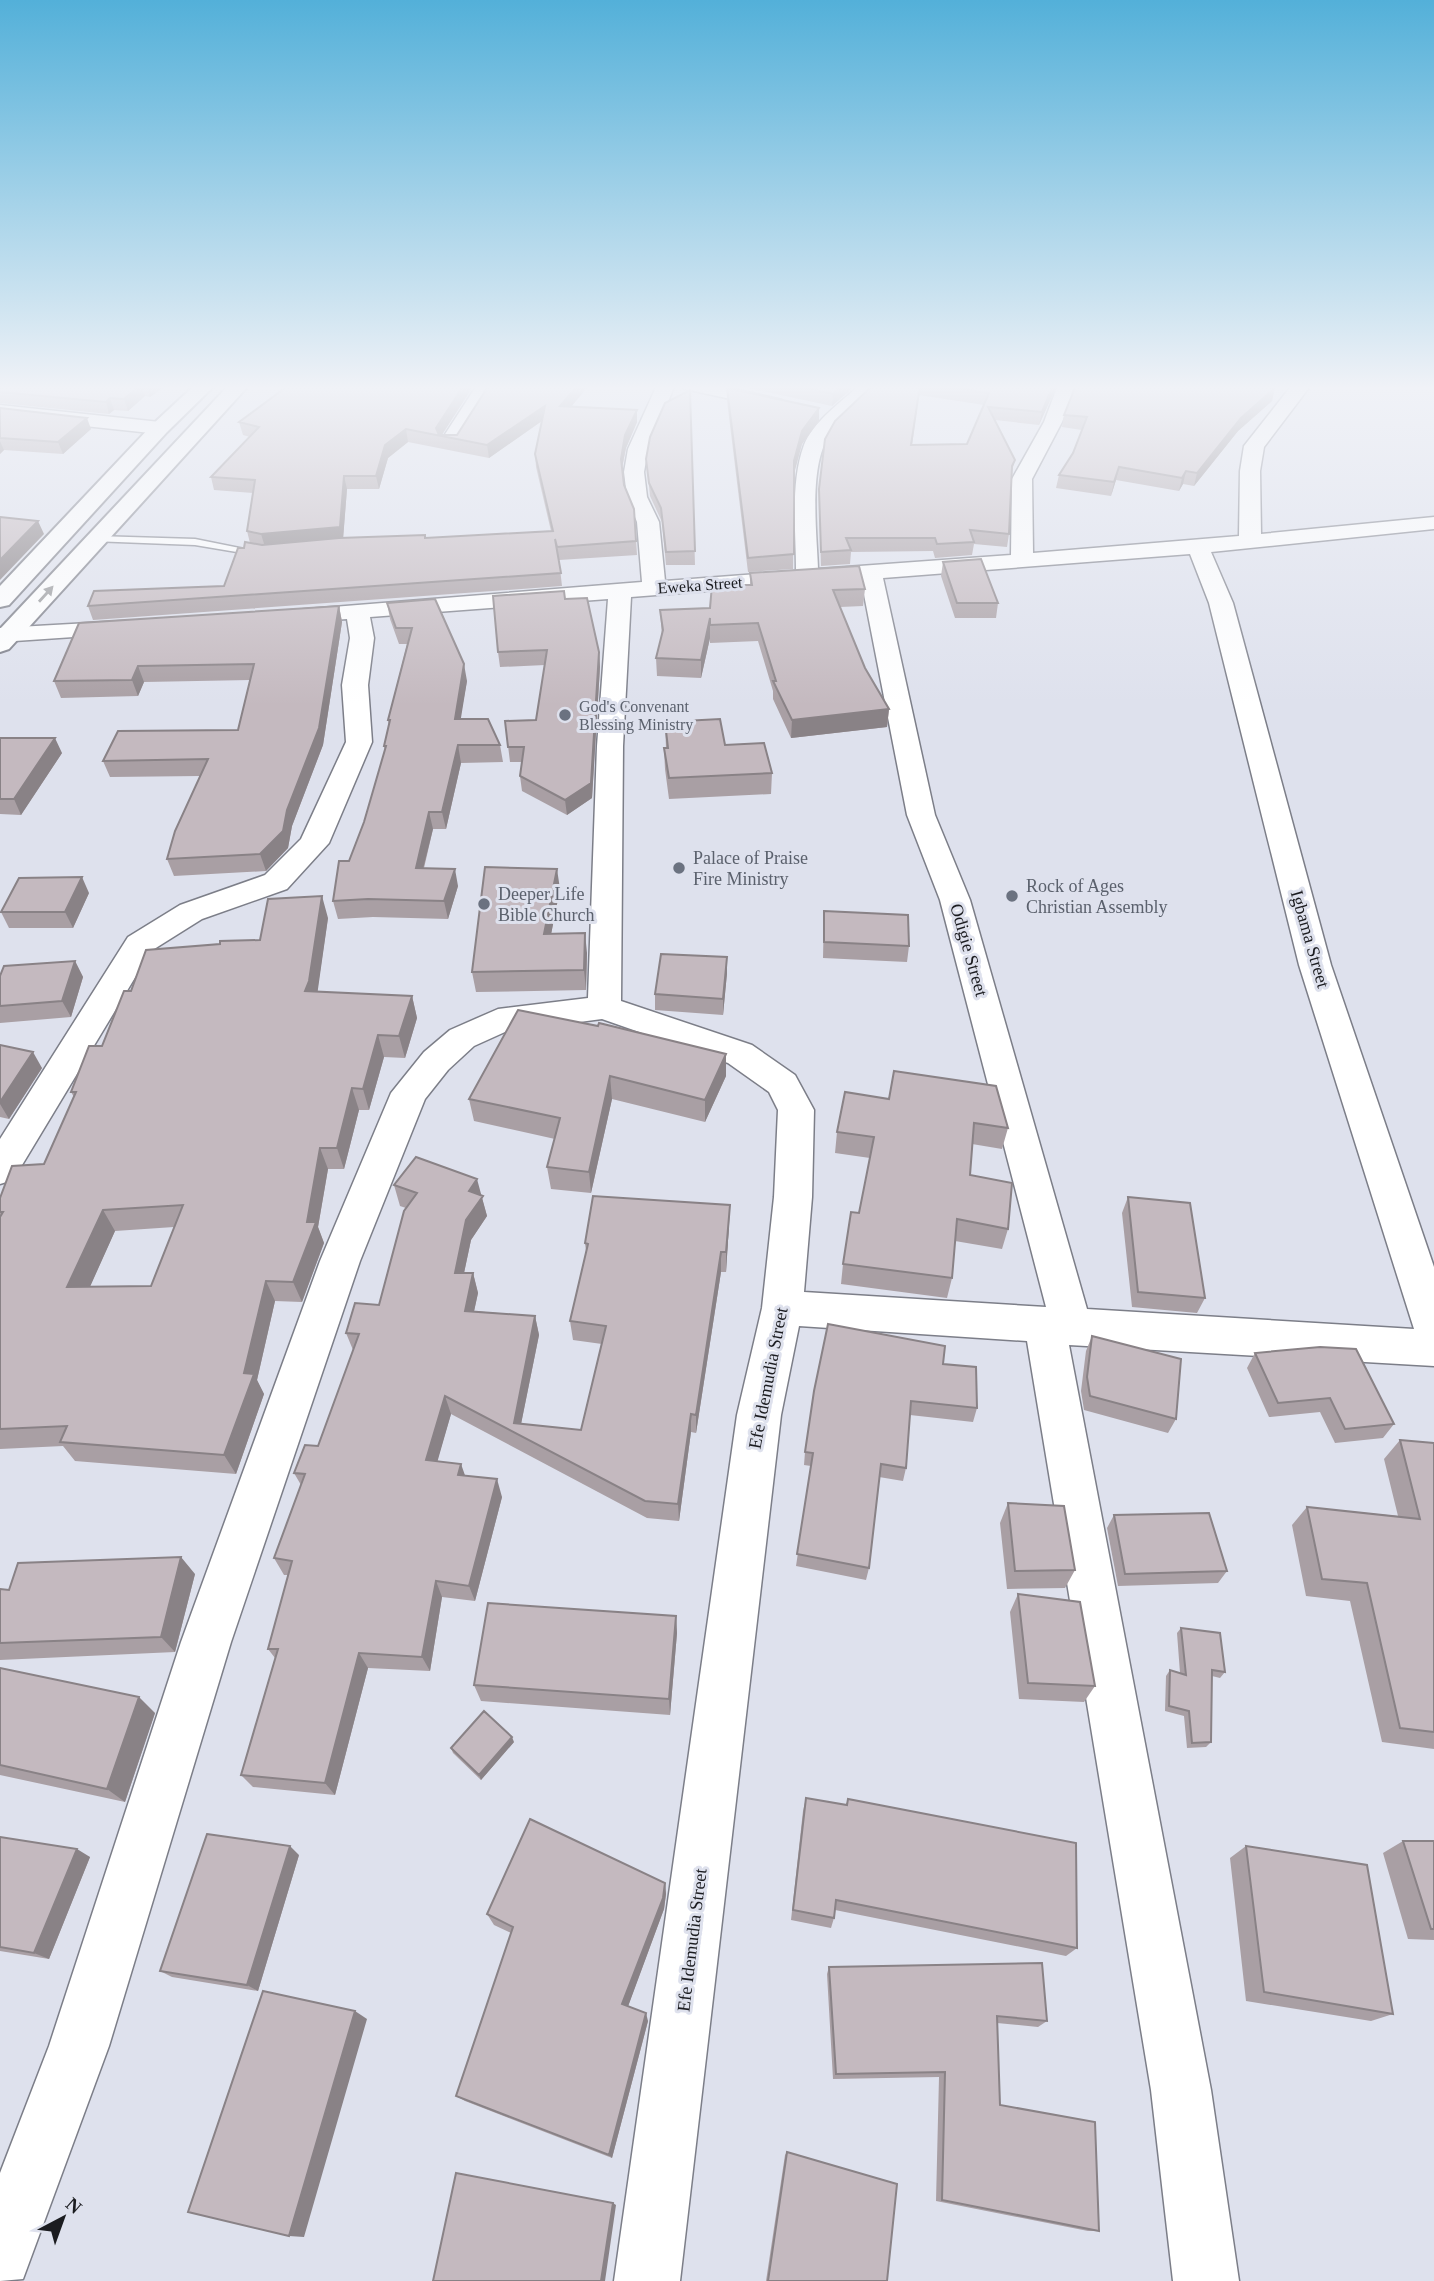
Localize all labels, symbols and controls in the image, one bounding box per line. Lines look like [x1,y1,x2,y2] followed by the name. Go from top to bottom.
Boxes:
[657,574,743,596] street label: Eweka Street
[38,585,53,602] one-way arrow
[579,698,693,734] place label: God's Convenant Blessing Ministry
[557,707,573,723] marker: God's Convenant Blessing Ministry
[693,848,808,889] place label: Palace of Praise Fire Ministry
[671,860,687,876] marker: Palace of Praise Fire Ministry
[1026,876,1168,917] place label: Rock of Ages Christian Assembly
[498,884,595,925] place label: Deeper Life Bible Church
[1004,888,1020,904] marker: Rock of Ages Christian Assembly
[1287,888,1333,990] street label: Igbama Street
[476,896,492,912] marker: Deeper Life Bible Church
[946,901,992,999] street label: Odigie Street
[744,1305,792,1451] street label: Efe Idemudia Street
[673,1867,711,2013] street label: Efe Idemudia Street
[28,2183,98,2253] north arrow
[62,2193,86,2218] text: N

